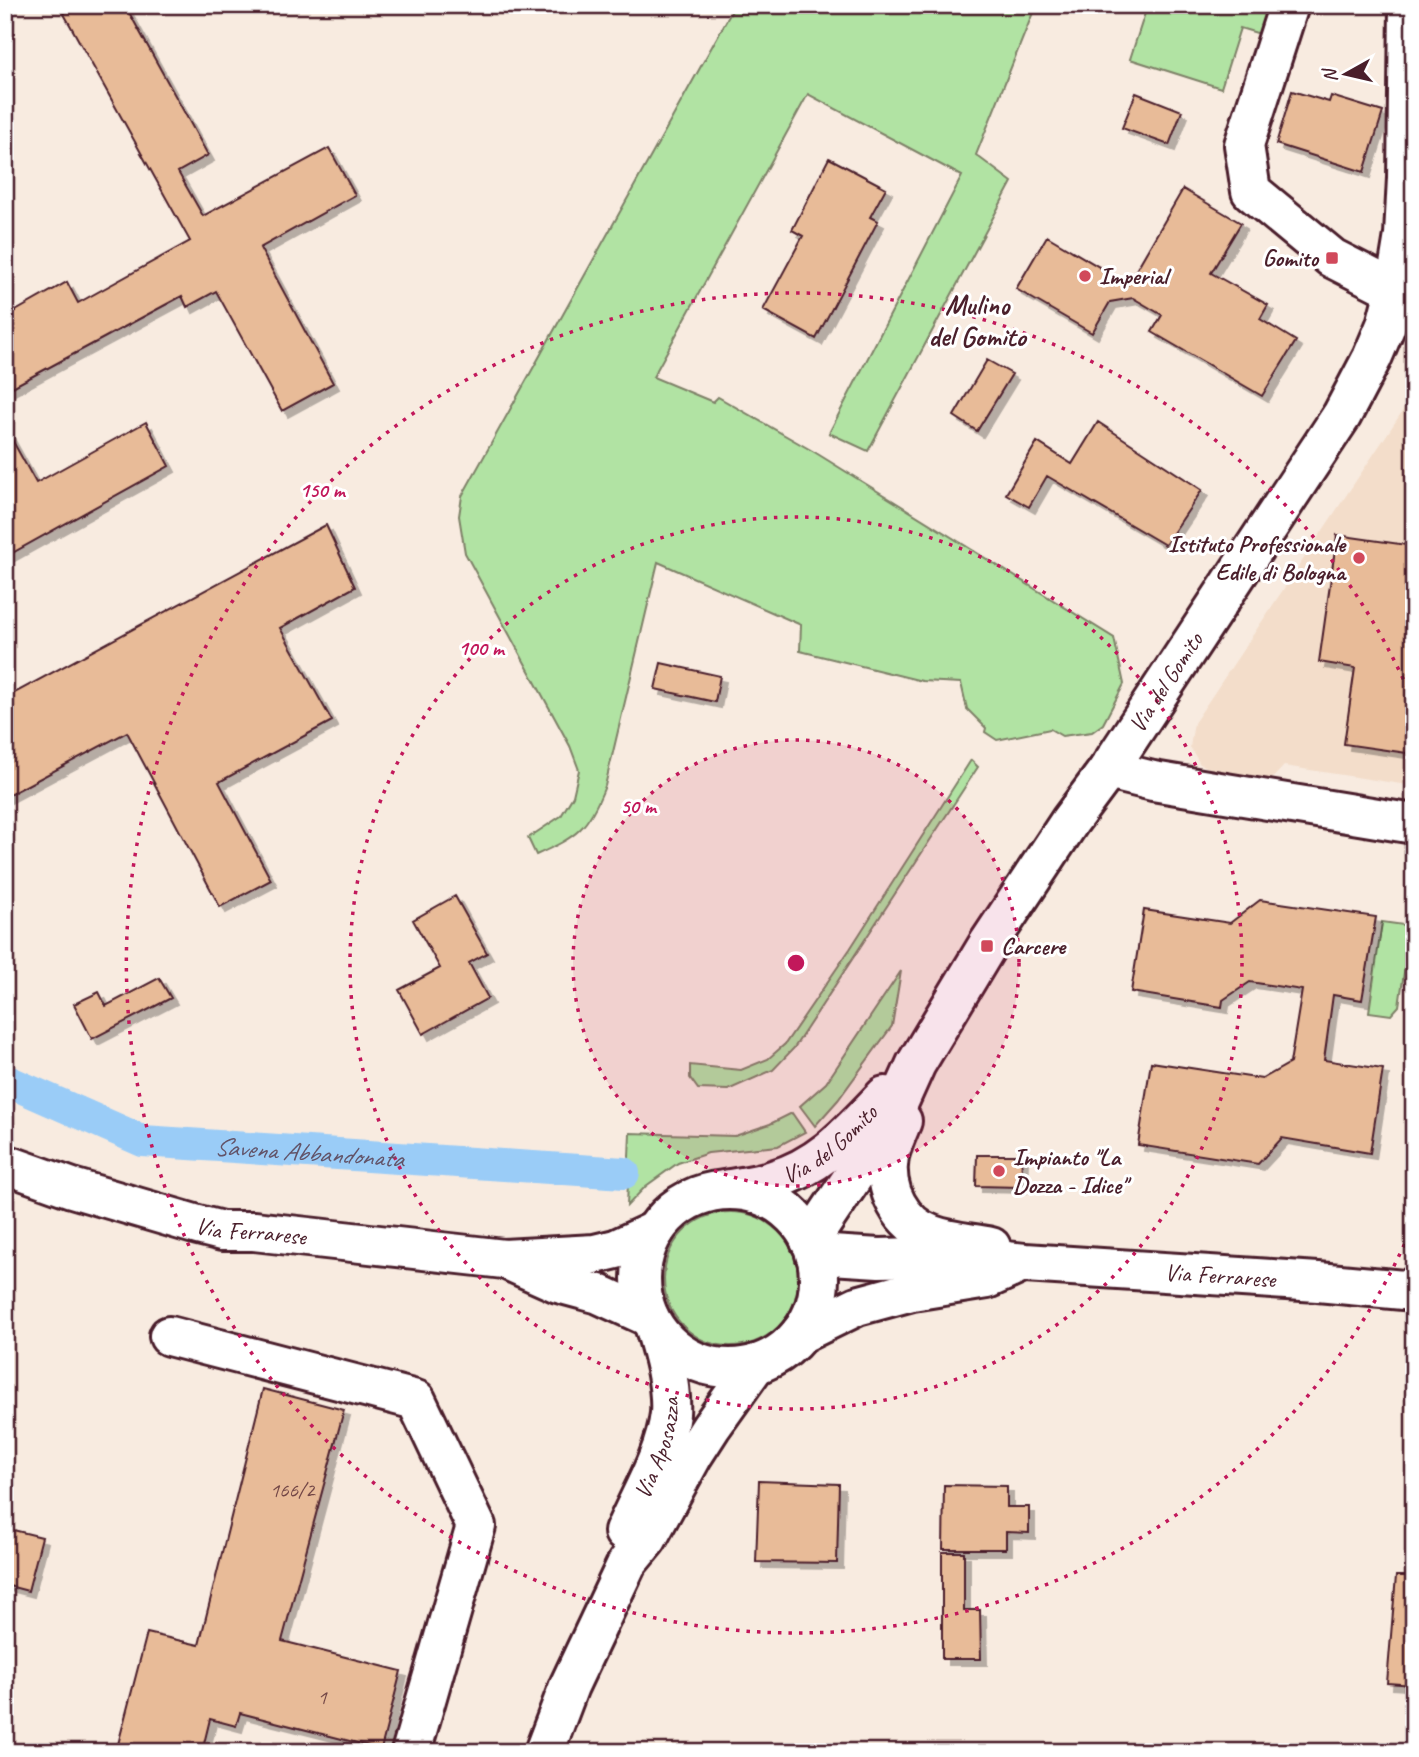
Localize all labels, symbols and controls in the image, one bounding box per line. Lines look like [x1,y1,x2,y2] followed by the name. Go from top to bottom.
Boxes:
[1310,38,1380,108] north arrow
[1317,66,1343,84] text: N
[1262,243,1320,273] place label: Gomito
[1324,250,1340,266] marker: Gomito
[1099,261,1172,291] place label: Imperial
[1077,268,1093,284] marker: Imperial
[928,287,1027,354] district label: Mulino del Gomito
[299,477,347,503] text: 150 m
[1168,529,1347,587] place label: Istituto Professionale Edile di Bologna
[1351,550,1367,566] marker: Istituto Professionale Edile di Bologna
[1122,626,1210,738] street label: Via del Gomito
[458,635,506,661] text: 100 m
[620,793,658,819] text: 50 m
[1001,931,1067,961] place label: Carcere
[979,938,995,954] marker: Carcere
[784,951,808,975] centre of rings
[778,1097,885,1190] street label: Via del Gomito
[213,1130,407,1175] water label: Savena Abbandonata
[1013,1142,1132,1200] place label: Impianto "La Dozza - Idice"
[991,1163,1007,1179] marker: Impianto "La Dozza - Idice"
[192,1210,310,1252] street label: Via Ferrarese
[1164,1257,1279,1294] street label: Via Ferrarese
[627,1396,685,1504] street label: Via Aposazza
[270,1477,316,1503] house number: 166/2
[317,1684,328,1710] house number: 1

